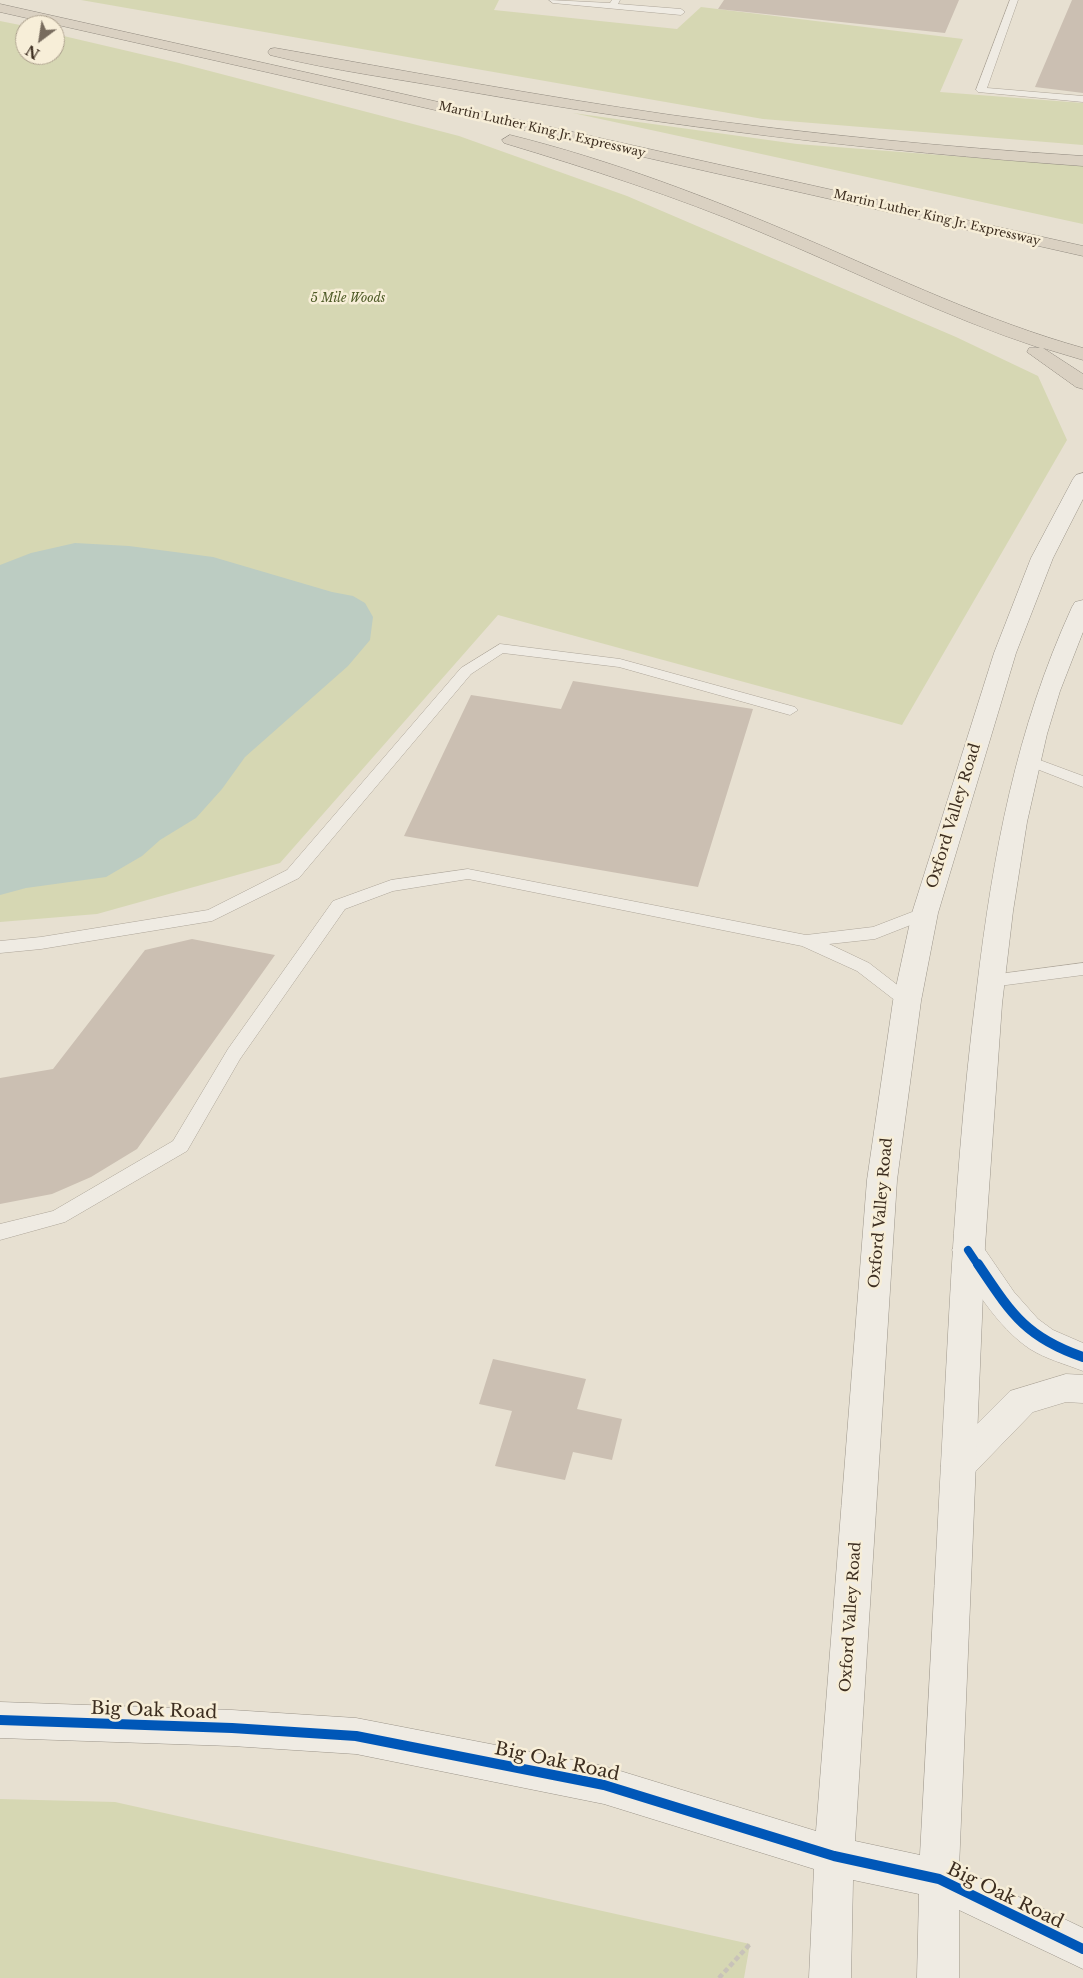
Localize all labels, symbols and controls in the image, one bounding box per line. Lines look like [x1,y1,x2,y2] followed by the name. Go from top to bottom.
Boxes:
[15,15,65,65] north arrow
[23,41,43,63] text: N
[437,99,647,161] street label: Martin Luther King Jr. Expressway
[832,187,1042,249] street label: Martin Luther King Jr. Expressway
[311,292,385,306] park label: 5 Mile Woods
[923,741,985,891] street label: Oxford Valley Road
[865,1137,897,1289] street label: Oxford Valley Road
[837,1541,865,1693] street label: Oxford Valley Road
[90,1698,218,1724] street label: Big Oak Road
[493,1738,621,1786] street label: Big Oak Road
[943,1858,1067,1934] street label: Big Oak Road

